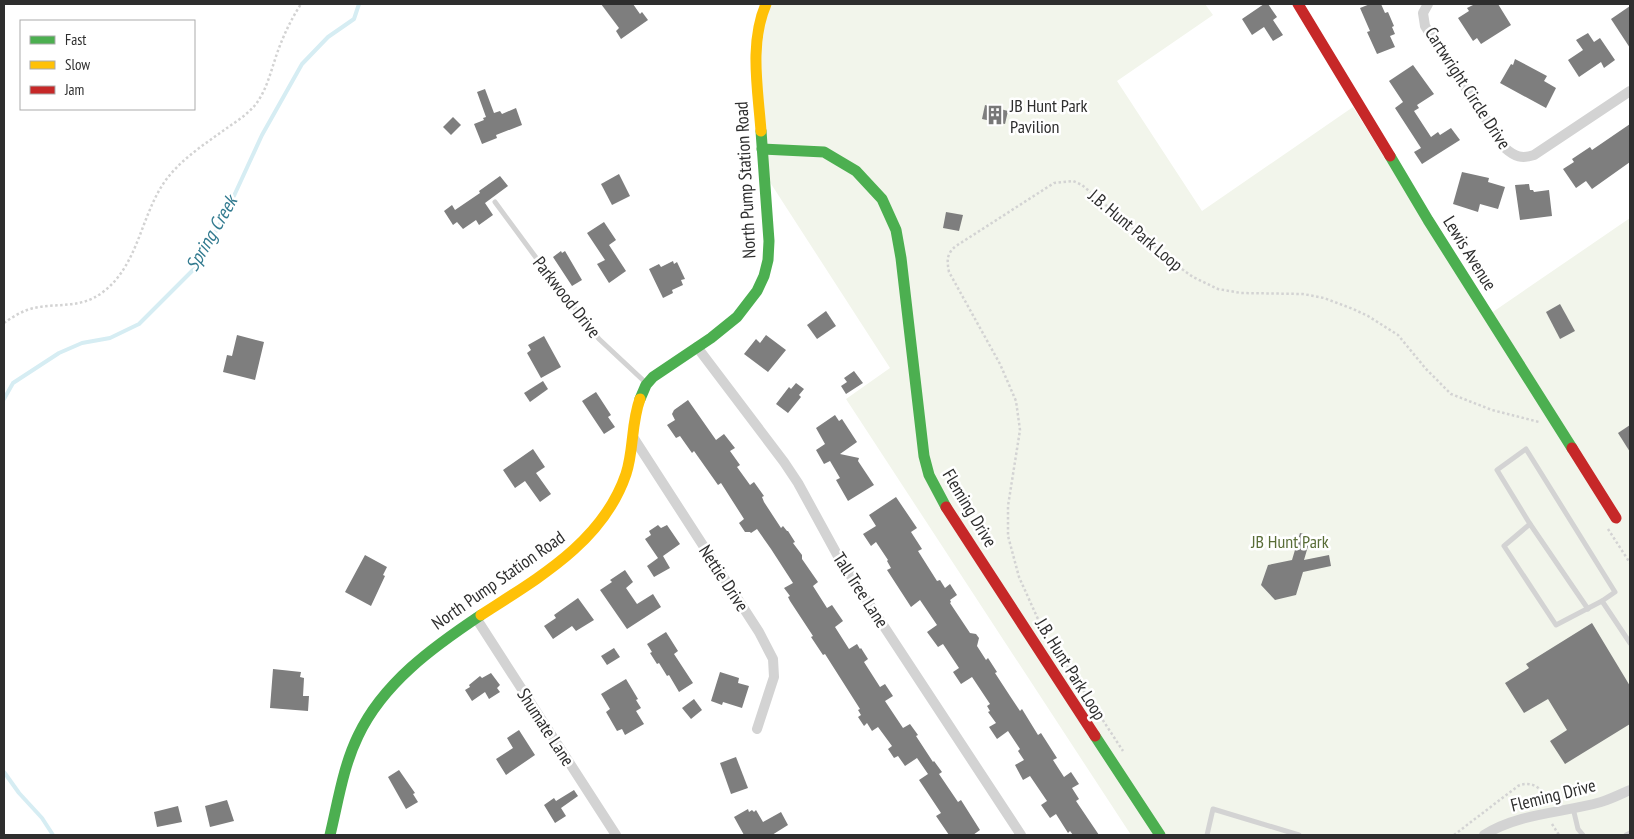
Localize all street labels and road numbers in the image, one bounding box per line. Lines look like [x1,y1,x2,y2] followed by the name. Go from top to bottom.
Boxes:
[1420,23,1516,153] street label: Cartwright Circle Drive
[729,101,761,259] street label: North Pump Station Road
[1083,183,1188,276] street label: J.B. Hunt Park Loop
[1438,212,1502,294] street label: Lewis Avenue
[528,252,606,342] street label: Parkwood Drive
[938,465,1002,551] street label: Fleming Drive
[427,525,569,635] street label: North Pump Station Road
[694,540,754,616] street label: Nettie Drive
[828,548,894,632] street label: Tall Tree Lane
[1030,613,1112,724] street label: J.B. Hunt Park Loop
[512,684,580,770] street label: Shumate Lane
[1508,773,1598,817] street label: Fleming Drive

